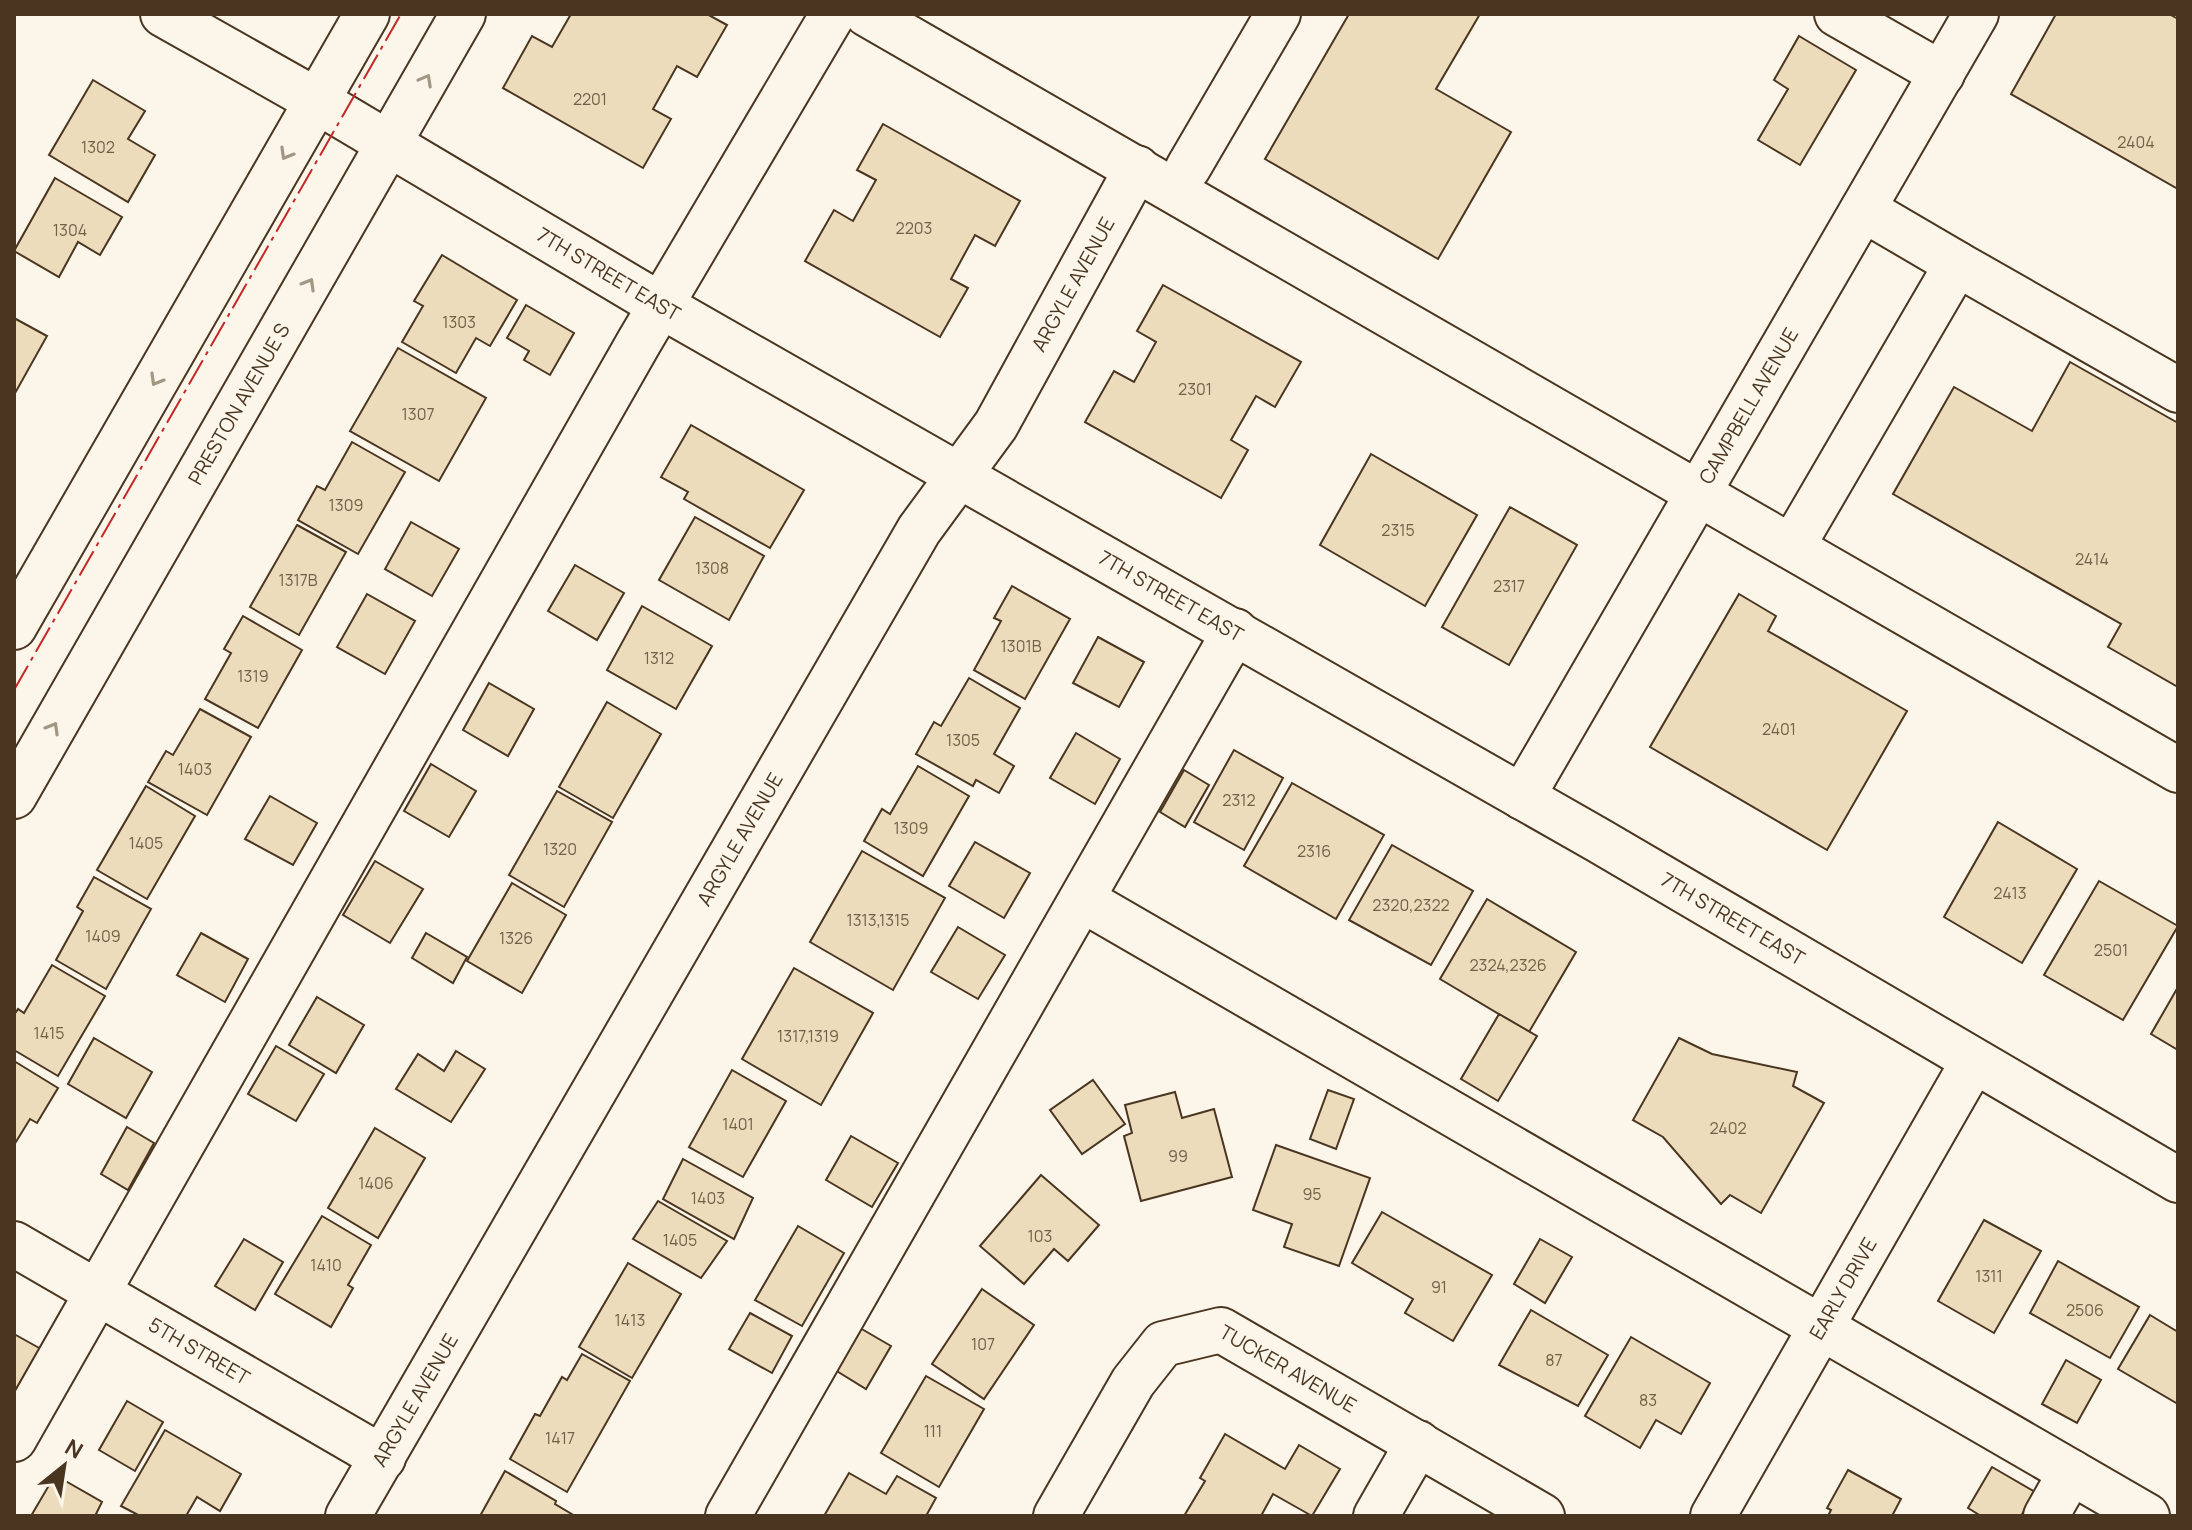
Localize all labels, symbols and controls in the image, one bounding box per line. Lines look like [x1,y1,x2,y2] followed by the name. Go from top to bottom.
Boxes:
[416,74,432,89] one-way arrow
[573,88,607,110] house number: 2201
[2117,131,2155,153] house number: 2404
[81,136,115,158] house number: 1302
[280,145,296,160] one-way arrow
[1025,212,1120,356] street label: ARGYLE AVENUE
[896,217,932,239] house number: 2203
[53,219,87,241] house number: 1304
[532,221,686,327] street label: 7TH STREET EAST
[299,279,315,293] one-way arrow
[442,311,476,333] house number: 1303
[182,318,296,490] street label: PRESTON AVENUE S
[1692,323,1804,489] street label: CAMPBELL AVENUE
[150,371,166,385] one-way arrow
[1178,378,1212,400] house number: 2301
[402,403,434,425] house number: 1307
[329,494,363,516] house number: 1309
[1381,519,1415,541] house number: 2315
[1094,544,1248,648] street label: 7TH STREET EAST
[2075,548,2109,570] house number: 2414
[695,557,729,579] house number: 1308
[278,569,318,591] house number: 1317B
[1493,575,1525,597] house number: 2317
[1001,635,1042,657] house number: 1301B
[644,647,674,669] house number: 1312
[237,665,269,687] house number: 1319
[1762,718,1796,740] house number: 2401
[43,722,59,737] one-way arrow
[946,729,980,751] house number: 1305
[178,758,212,780] house number: 1403
[690,768,789,910] street label: ARGYLE AVENUE
[1222,789,1256,811] house number: 2312
[894,817,928,839] house number: 1309
[129,832,163,854] house number: 1405
[543,838,577,860] house number: 1320
[1297,840,1331,862] house number: 2316
[1656,866,1810,971] street label: 7TH STREET EAST
[1993,882,2027,904] house number: 2413
[1372,894,1450,916] house number: 2320,2322
[846,909,910,931] house number: 1313,1315
[85,925,121,947] house number: 1409
[499,927,533,949] house number: 1326
[2094,939,2128,961] house number: 2501
[1469,954,1547,976] house number: 2324,2326
[33,1022,65,1044] house number: 1415
[777,1025,839,1047] house number: 1317,1319
[722,1113,754,1135] house number: 1401
[1709,1117,1747,1139] house number: 2402
[1168,1145,1188,1167] house number: 99
[358,1172,394,1194] house number: 1406
[1302,1183,1322,1205] house number: 95
[691,1187,725,1209] house number: 1403
[1028,1225,1052,1247] house number: 103
[663,1229,697,1251] house number: 1405
[1803,1232,1883,1344] street label: EARLY DRIVE
[310,1254,342,1276] house number: 1410
[1975,1265,2003,1287] house number: 1311
[1431,1276,1447,1298] house number: 91
[2066,1299,2104,1321] house number: 2506
[615,1309,645,1331] house number: 1413
[144,1311,255,1391] street label: 5TH STREET
[1215,1318,1362,1419] street label: TUCKER AVENUE
[366,1328,464,1471] street label: ARGYLE AVENUE
[971,1333,995,1355] house number: 107
[1545,1349,1563,1371] house number: 87
[1639,1389,1657,1411] house number: 83
[924,1420,942,1442] house number: 111
[24,1426,104,1506] north arrow
[545,1427,575,1449] house number: 1417
[60,1432,88,1466] text: N

